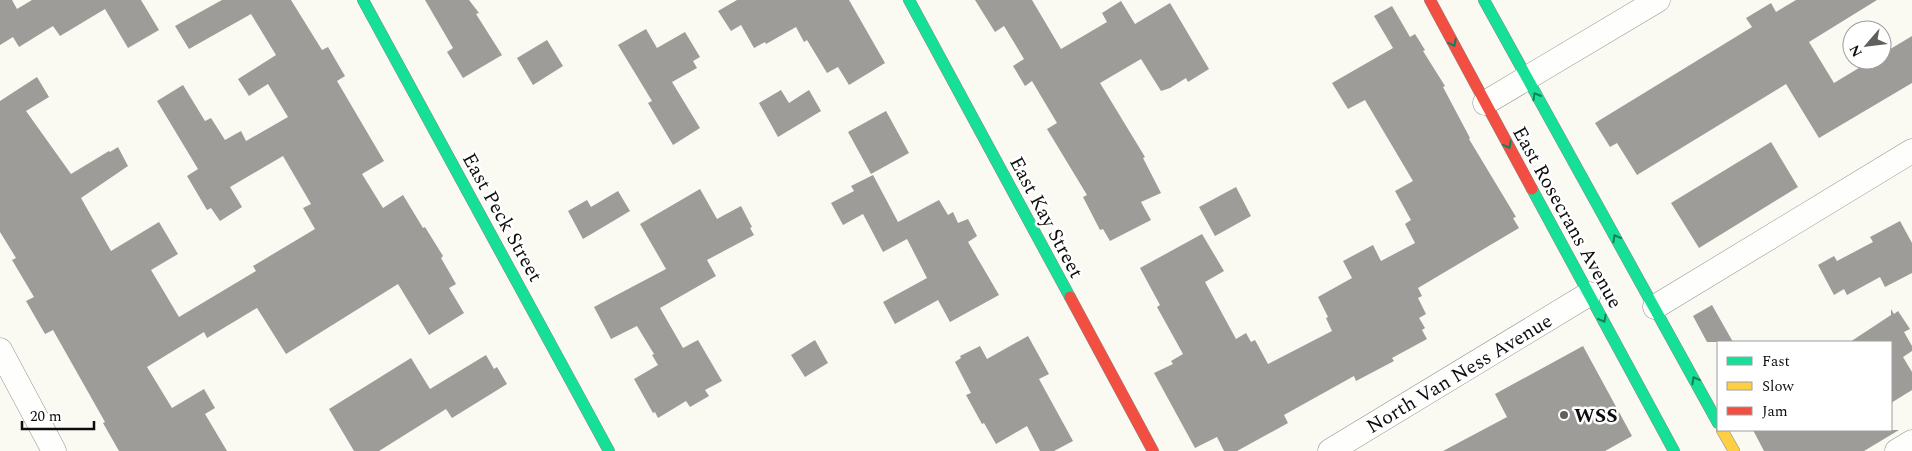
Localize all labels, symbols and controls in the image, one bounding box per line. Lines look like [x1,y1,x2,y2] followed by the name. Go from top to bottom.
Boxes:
[1842,20,1892,70] north arrow
[1447,38,1457,47] one-way arrow
[1844,41,1868,61] text: N
[1533,93,1543,102] one-way arrow
[1504,121,1630,314] street label: East Rosecrans Avenue
[1502,140,1512,149] one-way arrow
[454,147,550,288] street label: East Peck Street
[1001,151,1091,284] street label: East Kay Street
[1612,234,1622,243] one-way arrow
[1361,306,1558,441] street label: North Van Ness Avenue
[1596,314,1606,323] one-way arrow
[1717,341,1892,431] legend
[1762,350,1790,373] text: Fast
[1762,375,1794,398] text: Slow
[1691,376,1701,385] one-way arrow
[22,398,95,430] scale bar
[1762,400,1788,423] text: Jam
[1574,401,1618,431] place label: WSS
[30,405,62,428] text: 20 m
[1558,409,1570,421] marker: WSS

